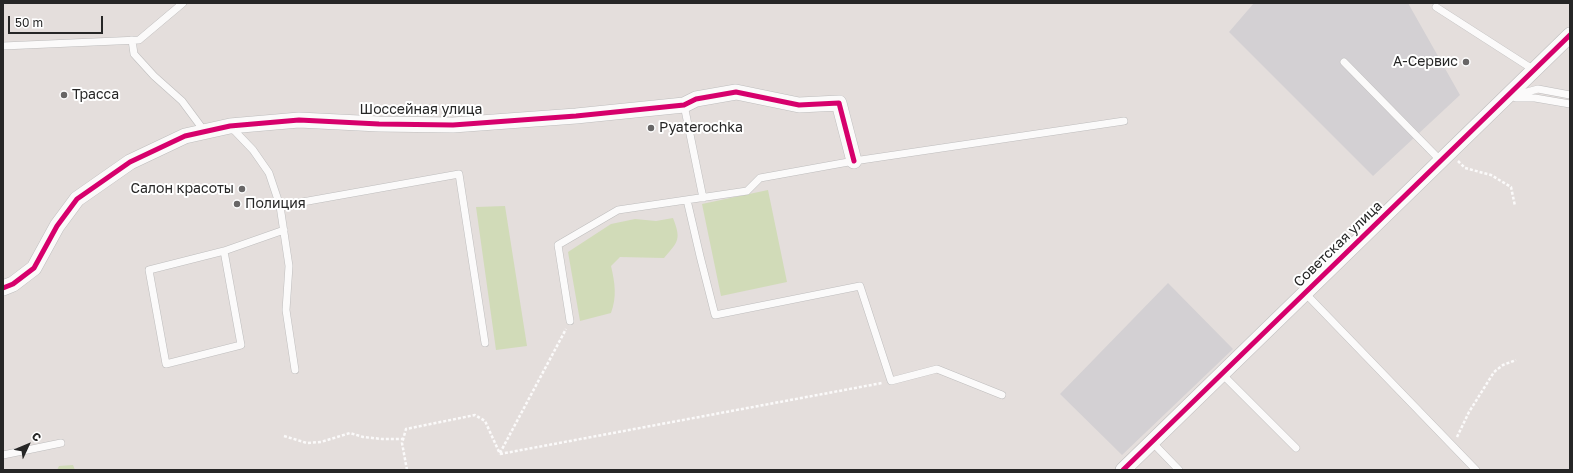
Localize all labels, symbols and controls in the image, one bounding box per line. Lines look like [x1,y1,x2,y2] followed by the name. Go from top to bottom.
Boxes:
[10,8,105,34] scale bar
[15,15,43,30] text: 50 m
[1393,54,1458,70] place label: А-Сервис
[1461,57,1471,67] marker: А-Сервис
[72,87,119,103] place label: Трасса
[59,90,69,100] marker: Трасса
[360,102,482,118] street label: Шоссейная улица
[659,120,743,136] place label: Pyaterochka
[646,123,656,133] marker: Pyaterochka
[130,181,234,197] place label: Салон красоты
[237,184,247,194] marker: Салон красоты
[245,196,306,212] place label: Полиция
[1290,198,1386,290] street label: Советская улица
[232,199,242,209] marker: Полиция
[8,425,48,465] north arrow
[30,429,44,444] text: С

